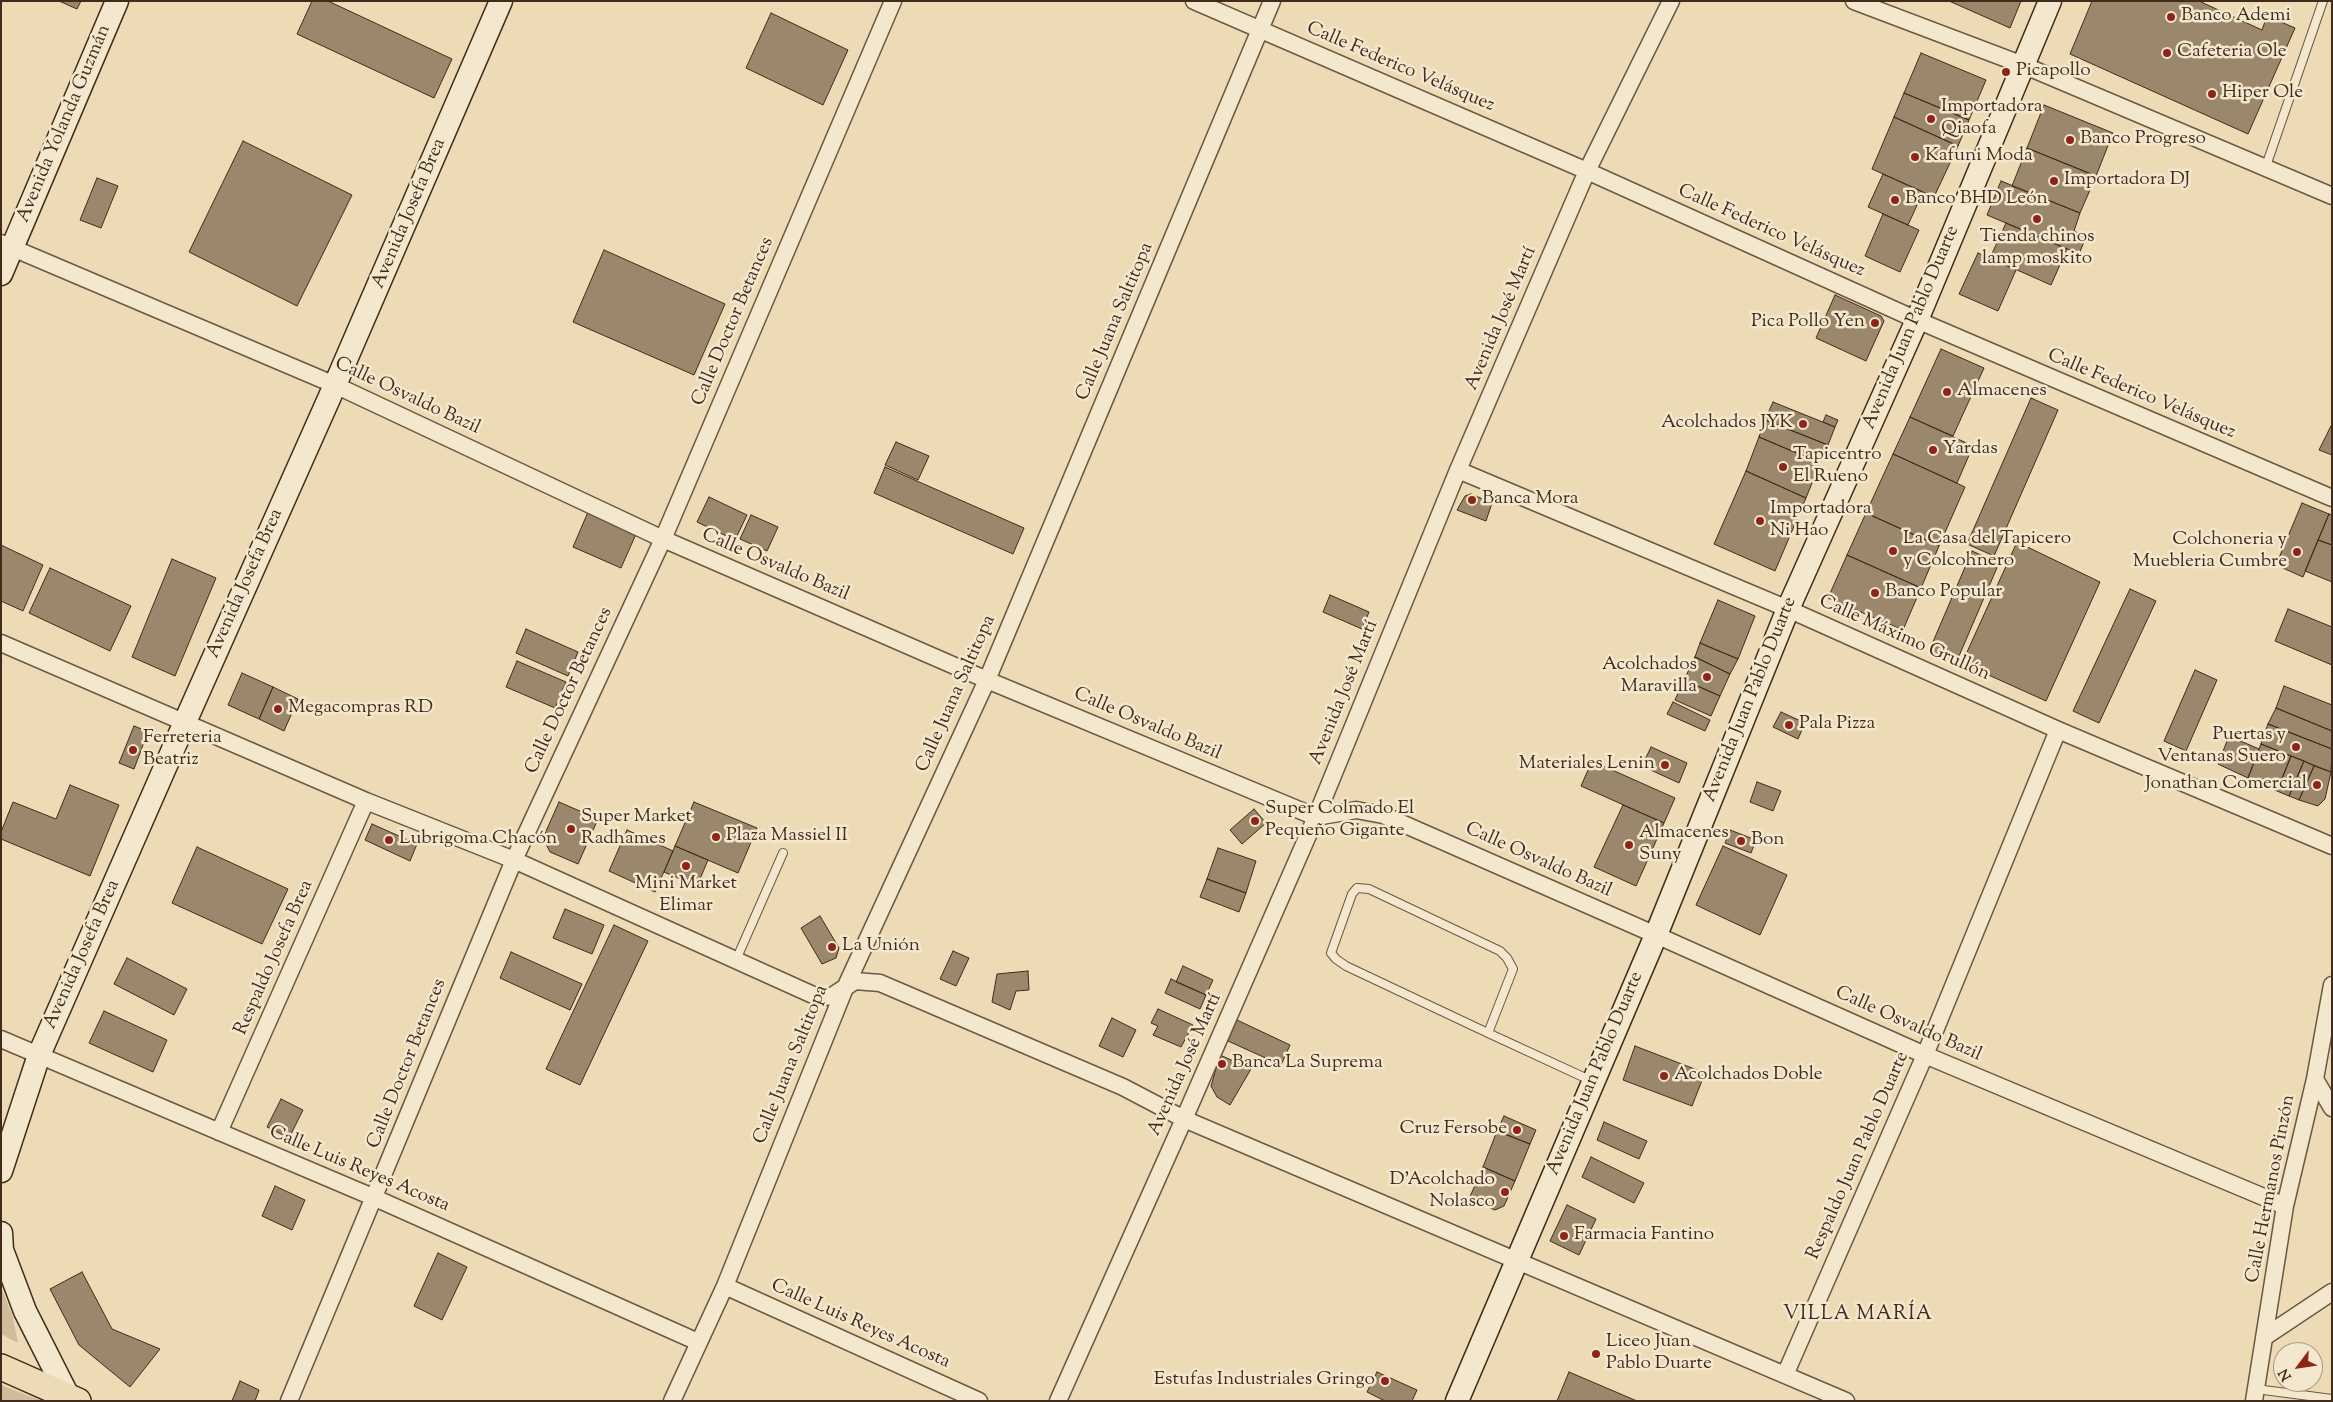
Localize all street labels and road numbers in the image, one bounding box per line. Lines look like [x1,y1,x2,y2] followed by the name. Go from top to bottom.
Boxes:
[1302,18,1498,118] street label: Calle Federico Velásquez
[13,22,117,226] street label: Avenida Yolanda Guzmán
[368,135,452,293] street label: Avenida Josefa Brea
[1674,180,1868,284] street label: Calle Federico Velásquez
[1859,223,1965,433] street label: Avenida Juan Pablo Duarte
[688,234,780,410] street label: Calle Doctor Betances
[1072,240,1160,404] street label: Calle Juana Saltitopa
[1461,244,1543,394] street label: Avenida José Martí
[2043,345,2239,445] street label: Calle Federico Velásquez
[330,353,484,441] street label: Calle Osvaldo Bazil
[203,506,289,662] street label: Avenida Josefa Brea
[698,525,852,607] street label: Calle Osvaldo Bazil
[1815,591,1993,687] street label: Calle Máximo Grullón
[1699,594,1803,806] street label: Avenida Juan Pablo Duarte
[521,604,619,778] street label: Calle Doctor Betances
[912,612,1002,776] street label: Calle Juana Saltitopa
[1306,617,1384,769] street label: Avenida José Martí
[1070,684,1224,766] street label: Calle Osvaldo Bazil
[1461,818,1615,904] street label: Calle Osvaldo Bazil
[40,877,126,1033] street label: Avenida Josefa Brea
[231,877,319,1039] street label: Respaldo Josefa Brea
[1543,969,1649,1179] street label: Avenida Juan Pablo Duarte
[364,976,452,1152] street label: Calle Doctor Betances
[750,982,834,1148] street label: Calle Juana Saltitopa
[1831,982,1985,1068] street label: Calle Osvaldo Bazil
[1144,990,1228,1140] street label: Avenida José Martí
[1803,1049,1915,1263] street label: Respaldo Juan Pablo Duarte
[2243,1093,2301,1285] street label: Calle Hermanos Pinzón
[265,1122,453,1218] street label: Calle Luis Reyes Acosta
[767,1275,953,1375] street label: Calle Luis Reyes Acosta

